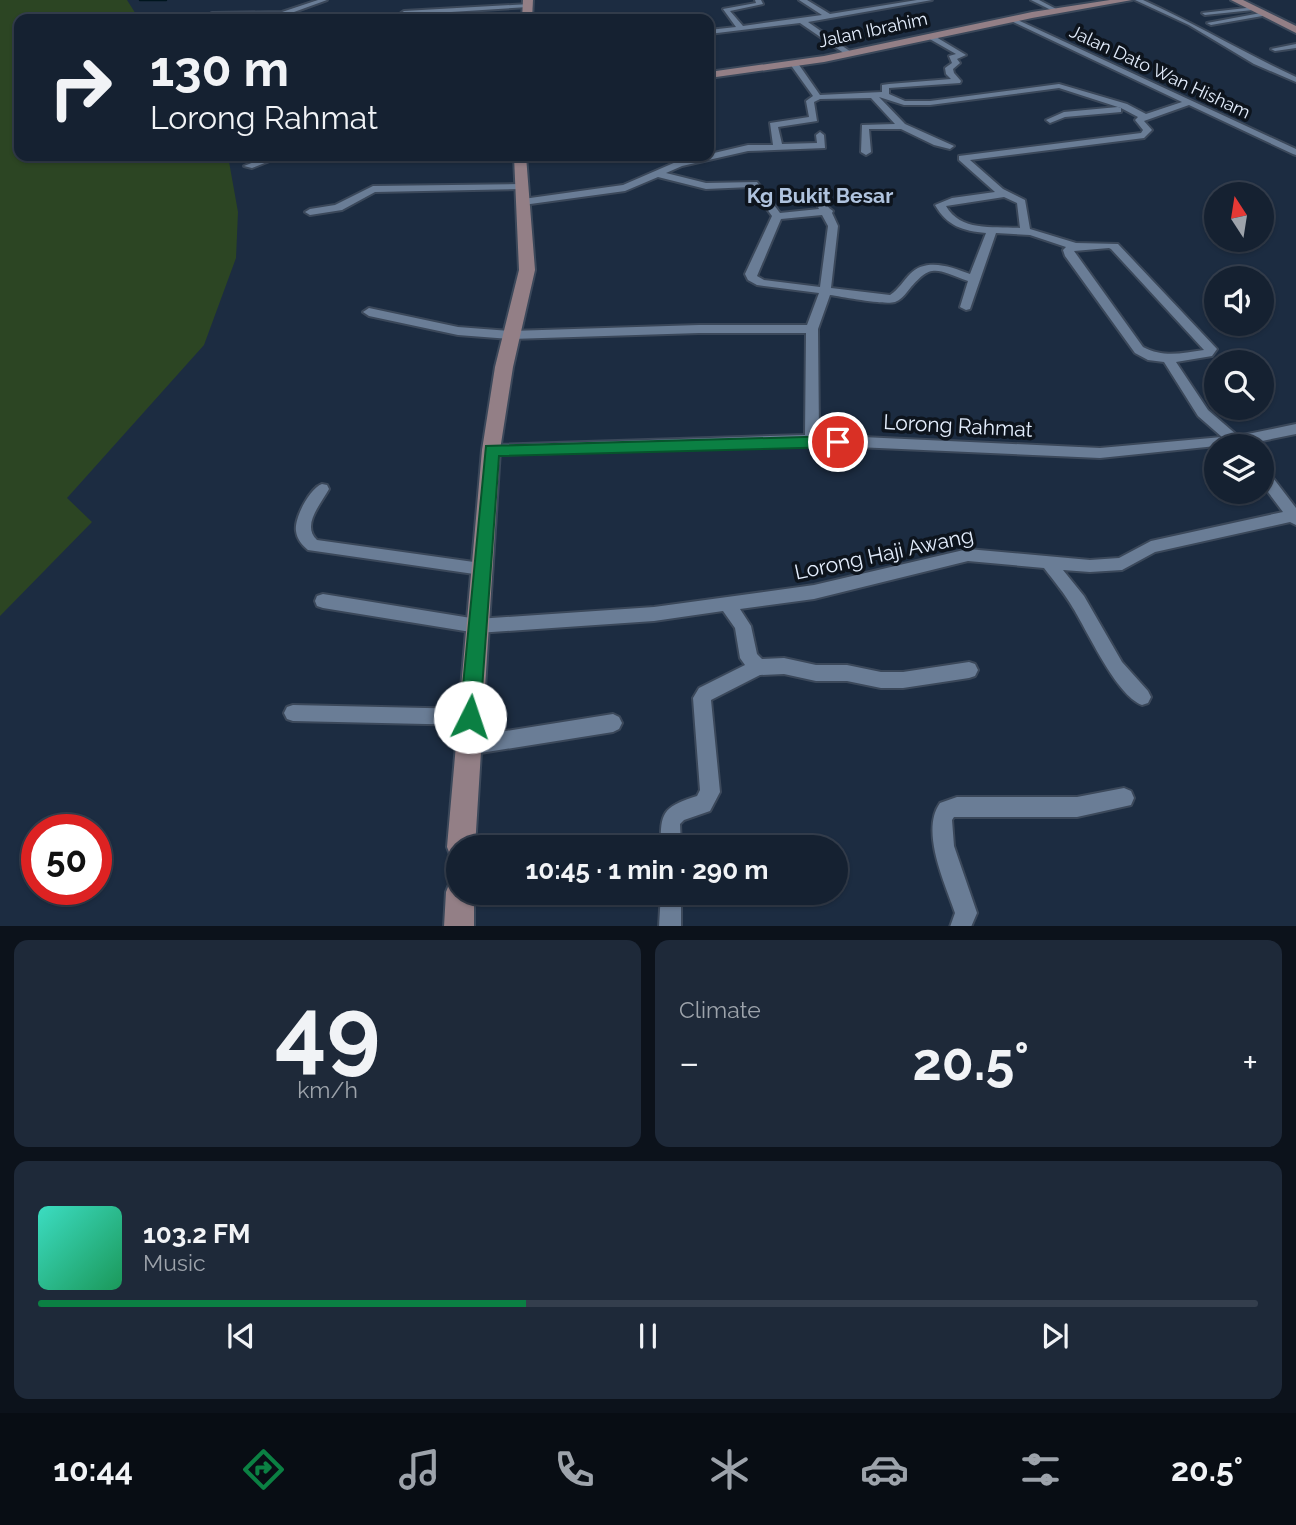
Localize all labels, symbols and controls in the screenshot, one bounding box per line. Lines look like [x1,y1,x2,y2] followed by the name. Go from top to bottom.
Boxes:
[817,8,929,51] street label: Jalan Ibrahim
[1067,20,1254,123] street label: Jalan Dato Wan Hisham
[150,40,289,97] text: 130 m
[35,42,126,133] icon: right
[150,99,378,136] text: Lorong Rahmat
[1204,182,1274,252] north arrow
[1204,182,1274,504] map controls
[747,183,893,208] district label: Kg Bukit Besar
[1204,266,1274,336] button: sound
[1204,350,1274,420] button: search
[883,409,1033,442] street label: Lorong Rahmat
[808,412,868,472] pin
[819,423,857,461] icon: arrive
[1204,434,1274,504] button: layers
[792,522,976,585] street label: Lorong Haji Awang
[433,680,507,754] position arrow
[21,814,112,905] speed limit sign: 50
[525,855,769,885] text: 10:45 · 1 min · 290 m
[275,977,380,1084] text: 49
[679,996,761,1023] text: Climate
[913,1031,1029,1092] text: 20.5°
[679,1040,699,1085] text: −
[1242,1040,1258,1085] text: +
[297,1076,358,1103] text: km/h
[143,1219,250,1249] text: 103.2 FM
[143,1249,206,1276] text: Music
[222,1317,260,1355] icon: previous
[629,1317,667,1355] icon: pause
[1036,1317,1074,1355] icon: next
[239,1445,288,1494] icon: directions
[395,1445,444,1494] icon: music
[550,1445,599,1494] icon: phone
[705,1445,754,1494] icon: climate
[860,1445,909,1494] icon: car
[1016,1445,1065,1494] icon: filters
[53,1451,133,1488] text: 10:44
[1171,1451,1243,1488] text: 20.5°

